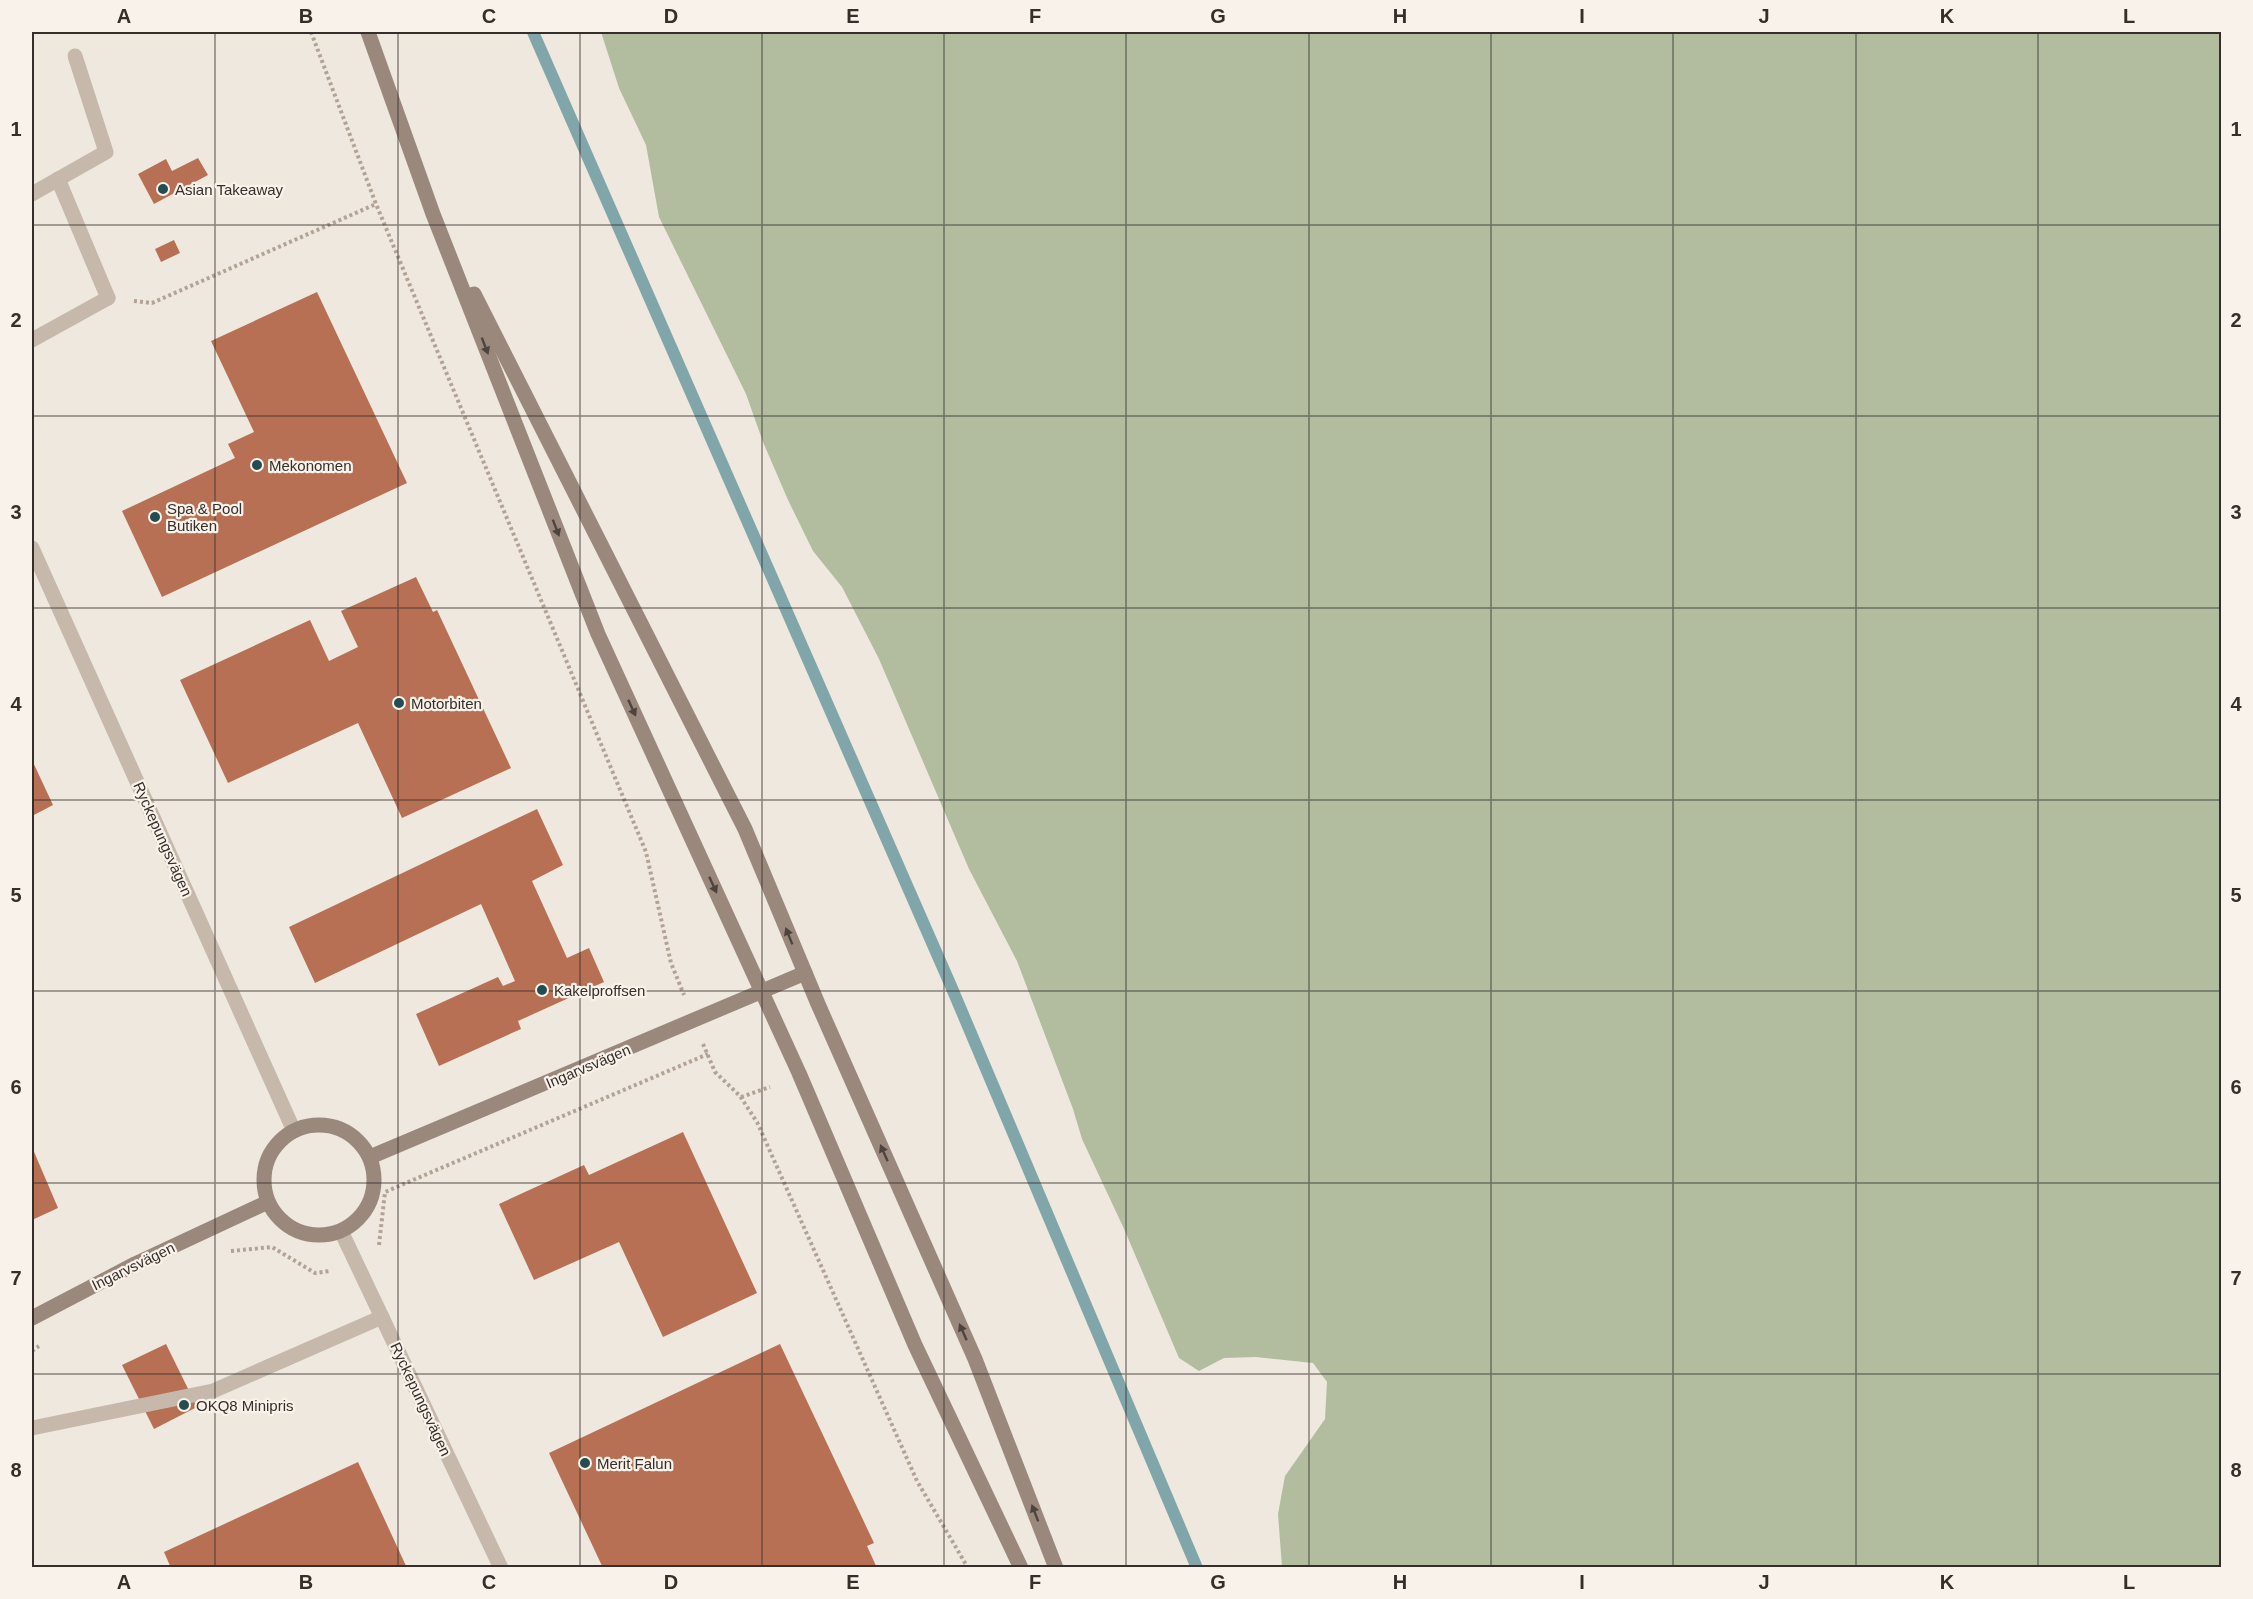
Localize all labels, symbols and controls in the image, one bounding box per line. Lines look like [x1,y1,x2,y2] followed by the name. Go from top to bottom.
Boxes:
[117,5,131,27] text: A
[299,5,313,27] text: B
[482,5,496,27] text: C
[664,5,678,27] text: D
[846,5,860,27] text: E
[1029,5,1041,27] text: F
[1210,5,1226,27] text: G
[1393,5,1407,27] text: H
[1579,5,1585,27] text: I
[1758,5,1770,27] text: J
[1940,5,1955,27] text: K
[2123,5,2135,27] text: L
[10,118,22,140] text: 1
[2230,118,2242,140] text: 1
[175,181,284,198] place label: Asian Takeaway
[156,182,170,196] marker: Asian Takeaway
[10,309,22,331] text: 2
[2230,309,2242,331] text: 2
[480,338,490,356] one-way arrow
[269,457,352,474] place label: Mekonomen
[250,458,264,472] marker: Mekonomen
[167,500,242,534] place label: Spa & Pool Butiken
[10,501,22,523] text: 3
[2230,501,2242,523] text: 3
[148,510,162,524] marker: Spa & Pool Butiken
[552,519,562,537] one-way arrow
[10,693,22,715] text: 4
[2230,693,2242,715] text: 4
[411,695,482,712] place label: Motorbiten
[392,696,406,710] marker: Motorbiten
[627,699,637,717] one-way arrow
[130,779,196,899] street label: Ryckepungsvägen
[708,876,718,894] one-way arrow
[10,884,22,906] text: 5
[2230,884,2242,906] text: 5
[784,927,793,945] one-way arrow
[554,982,645,999] place label: Kakelproffsen
[535,983,549,997] marker: Kakelproffsen
[543,1041,633,1091] street label: Ingarvsvägen
[10,1076,22,1098] text: 6
[2230,1076,2242,1098] text: 6
[880,1145,889,1162] one-way arrow
[89,1239,177,1293] street label: Ingarvsvägen
[10,1267,22,1289] text: 7
[2230,1267,2242,1289] text: 7
[959,1323,968,1340] one-way arrow
[387,1339,455,1459] street label: Ryckepungsvägen
[196,1397,294,1414] place label: OKQ8 Minipris
[177,1398,191,1412] marker: OKQ8 Minipris
[597,1455,672,1472] place label: Merit Falun
[578,1456,592,1470] marker: Merit Falun
[10,1459,22,1481] text: 8
[2230,1459,2242,1481] text: 8
[1030,1504,1039,1522] one-way arrow
[117,1571,131,1593] text: A
[299,1571,313,1593] text: B
[482,1571,496,1593] text: C
[664,1571,678,1593] text: D
[846,1571,860,1593] text: E
[1029,1571,1041,1593] text: F
[1210,1571,1226,1593] text: G
[1393,1571,1407,1593] text: H
[1579,1571,1585,1593] text: I
[1758,1571,1770,1593] text: J
[1940,1571,1955,1593] text: K
[2123,1571,2135,1593] text: L

